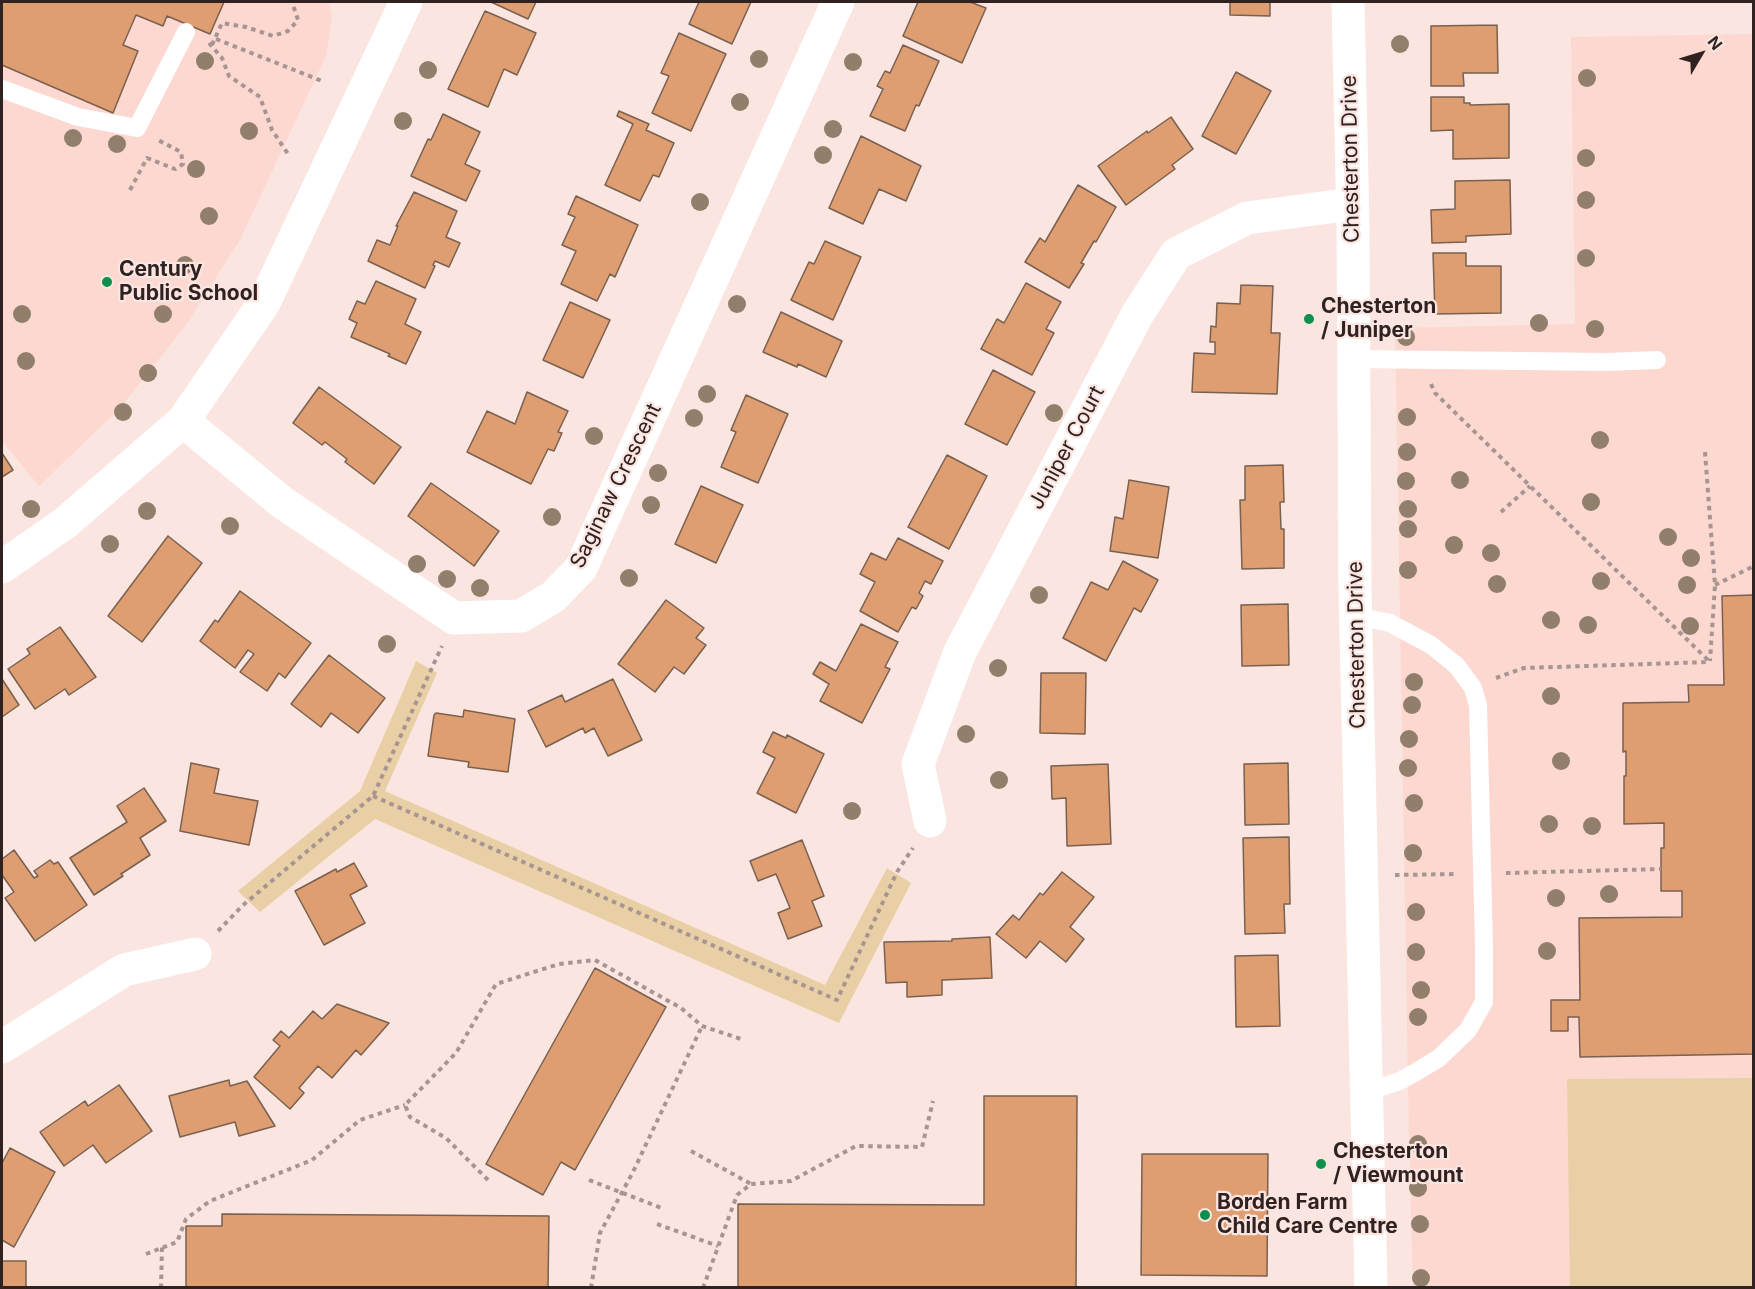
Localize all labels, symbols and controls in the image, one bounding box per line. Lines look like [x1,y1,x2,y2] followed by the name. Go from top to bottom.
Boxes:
[1671,24,1731,84] north arrow
[1704,32,1727,54] text: N
[1337,75,1365,243] street label: Chesterton Drive
[119,257,258,307] place label: Century Public School
[100,275,114,289] marker: Century Public School
[1321,294,1436,344] place label: Chesterton / Juniper
[1302,312,1316,326] marker: Chesterton / Juniper
[1024,382,1110,514] street label: Juniper Court
[565,399,667,573] street label: Saginaw Crescent
[1343,561,1371,729] street label: Chesterton Drive
[1333,1139,1463,1189] place label: Chesterton / Viewmount
[1314,1157,1328,1171] marker: Chesterton / Viewmount
[1217,1190,1398,1240] place label: Borden Farm Child Care Centre
[1198,1208,1212,1222] marker: Borden Farm Child Care Centre

